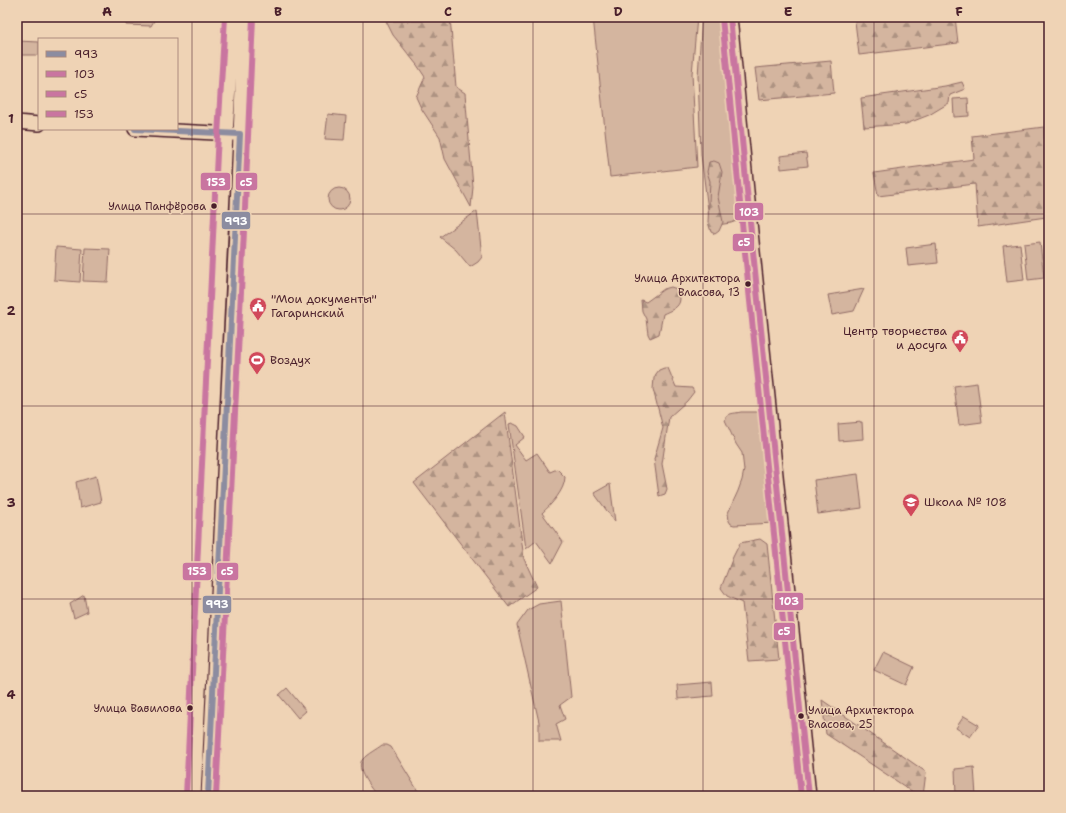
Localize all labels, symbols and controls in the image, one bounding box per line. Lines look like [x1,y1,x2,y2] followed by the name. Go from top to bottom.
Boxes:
[102,3,112,20] text: A
[274,3,282,20] text: B
[444,3,452,20] text: C
[613,3,623,20] text: D
[784,3,793,20] text: E
[955,3,963,20] text: F
[38,38,178,130] legend
[74,46,98,62] text: 993
[74,66,95,82] text: 103
[74,86,87,102] text: с5
[74,106,94,122] text: 153
[8,110,14,127] text: 1
[200,172,231,191] line badge: 153
[235,172,258,191] line badge: с5
[206,175,226,190] text: 153
[240,175,252,190] text: с5
[108,199,206,214] place label: Улица Панфёрова
[209,201,219,211] marker: Улица Панфёрова
[734,202,764,221] line badge: 103
[739,205,759,220] text: 103
[221,211,251,230] line badge: 993
[225,214,248,229] text: 993
[732,233,755,252] line badge: с5
[738,235,750,250] text: с5
[634,271,740,300] place label: Улица Архитектора Власова, 13
[743,279,753,289] marker: Улица Архитектора Власова, 13
[271,291,377,321] place label: "Мои документы" Гагаринский
[248,296,268,321] public building icon: "Мои документы" Гагаринский
[6,302,16,319] text: 2
[843,323,948,353] place label: Центр творчества и досуга
[950,328,970,353] public building icon: Центр творчества и досуга
[247,350,267,375] sports icon: Воздух
[270,352,311,368] place label: Воздух
[901,492,921,517] school or university icon: Школа № 108
[6,494,16,511] text: 3
[924,494,1007,510] place label: Школа № 108
[182,562,212,581] line badge: 153
[216,562,239,581] line badge: с5
[187,564,207,579] text: 153
[221,564,233,579] text: с5
[774,592,804,611] line badge: 103
[779,594,799,609] text: 103
[202,595,232,614] line badge: 993
[206,597,229,612] text: 993
[773,622,796,641] line badge: с5
[778,624,790,639] text: с5
[6,686,16,703] text: 4
[93,701,182,716] place label: Улица Вавилова
[185,703,195,713] marker: Улица Вавилова
[808,703,914,732] place label: Улица Архитектора Власова, 25
[796,711,806,721] marker: Улица Архитектора Власова, 25

